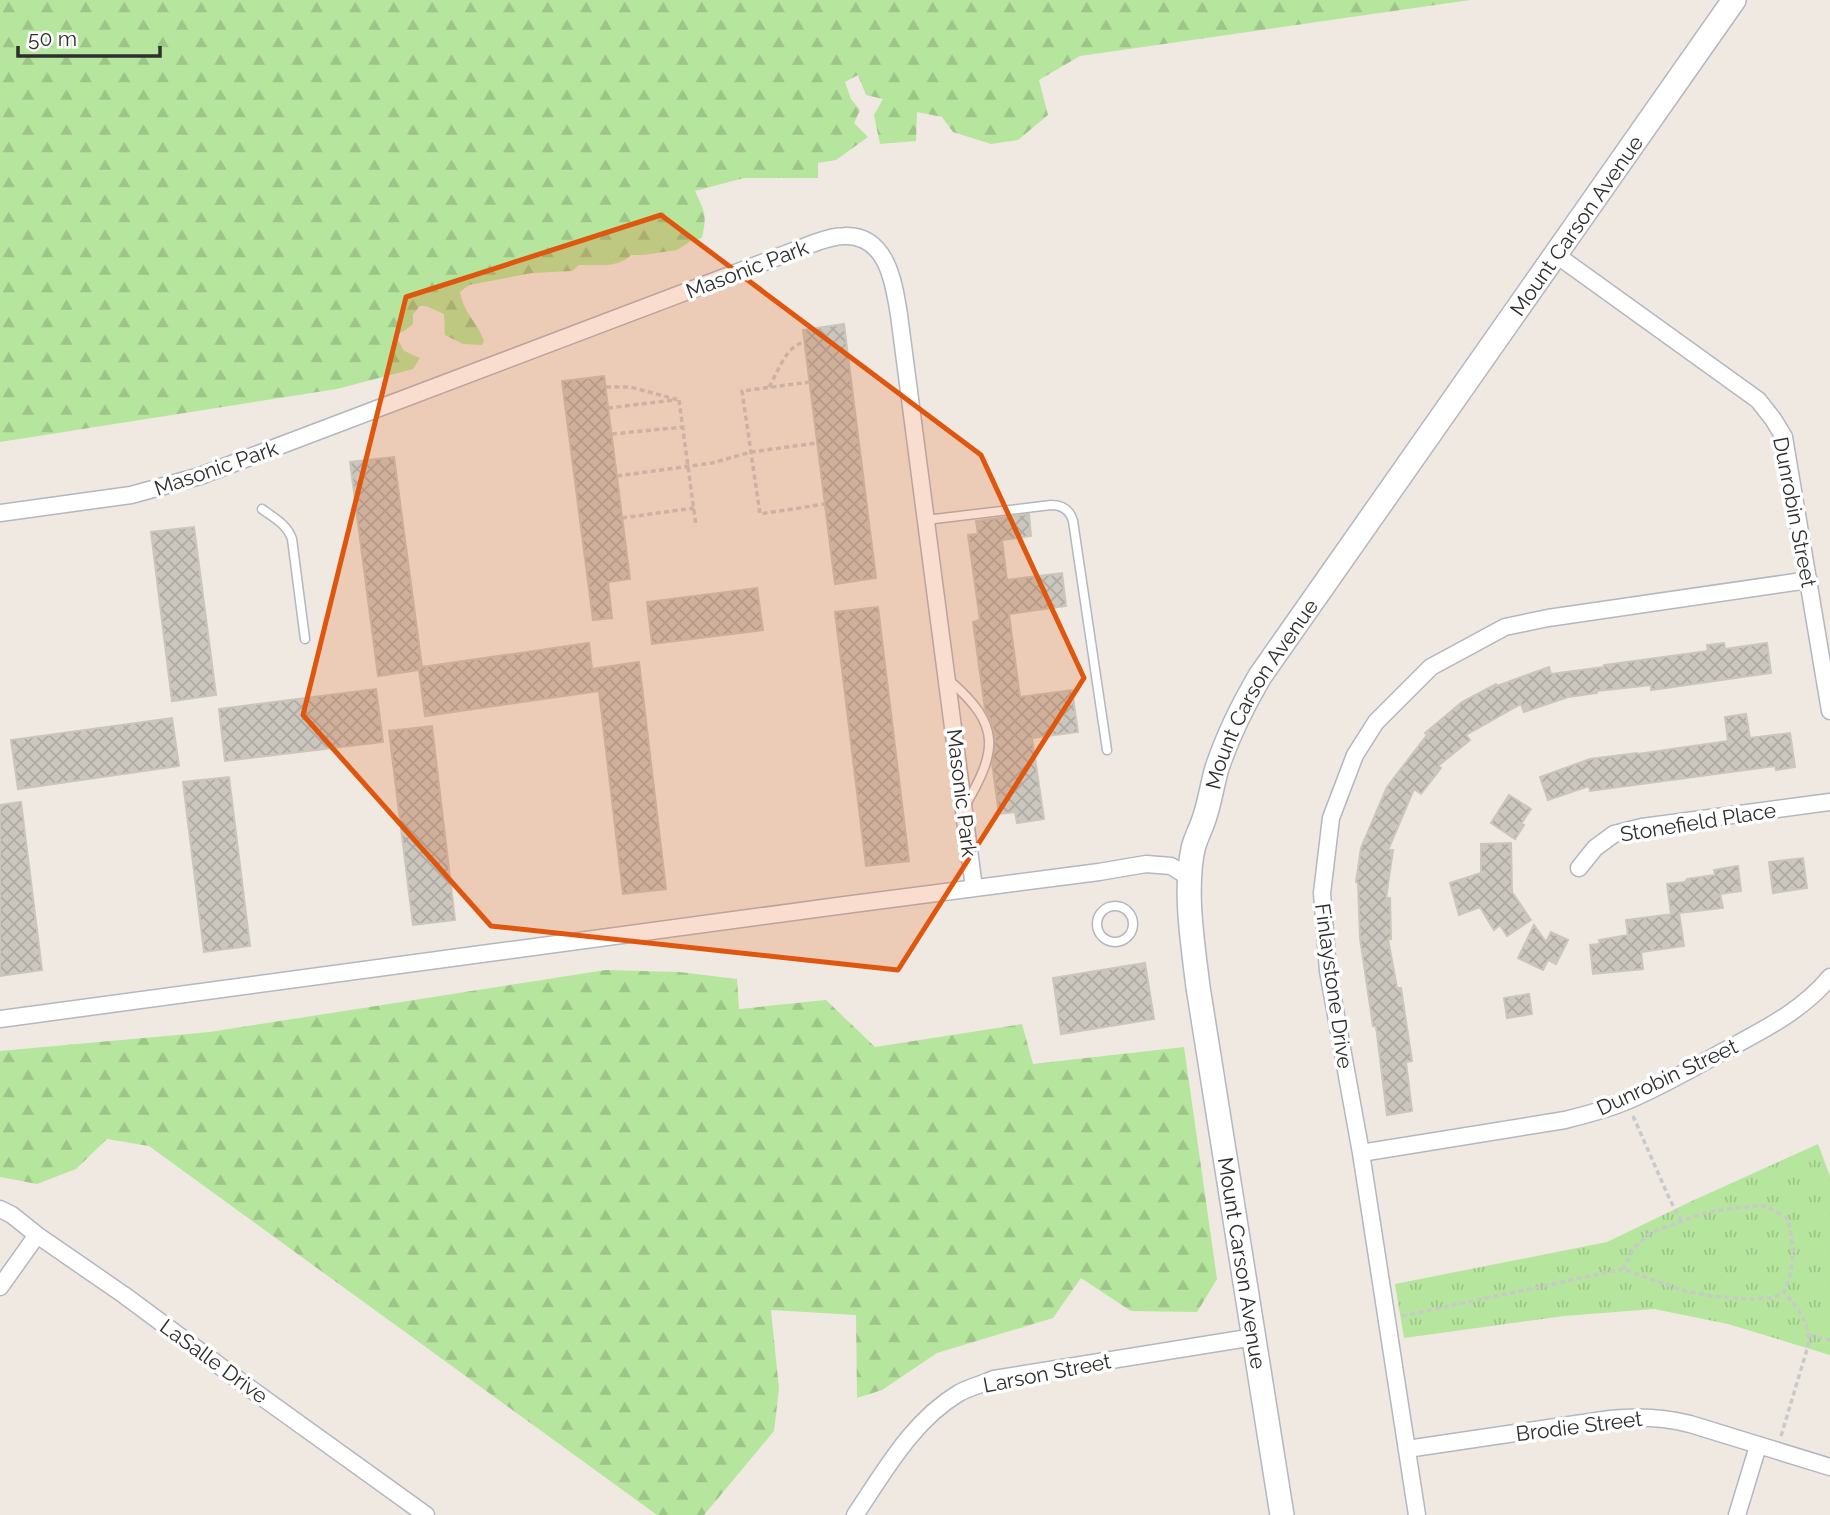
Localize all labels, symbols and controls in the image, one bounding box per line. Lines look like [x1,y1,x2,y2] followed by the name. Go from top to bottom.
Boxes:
[18,14,159,58] scale bar
[28,26,77,51] text: 50 m
[1504,130,1648,320] street label: Mount Carson Avenue
[682,234,812,304] street label: Masonic Park
[151,435,281,501] street label: Masonic Park
[1768,435,1822,589] street label: Dunrobin Street
[1200,594,1323,791] street label: Mount Carson Avenue
[942,727,982,859] street label: Masonic Park
[1618,797,1778,847] street label: Stonefield Place
[1310,902,1358,1070] street label: Finlaystone Drive
[1593,1033,1741,1121] street label: Dunrobin Street
[1213,1155,1271,1371] street label: Mount Carson Avenue
[155,1314,273,1408] street label: LaSalle Drive
[981,1348,1113,1398] street label: Larson Street
[1514,1406,1644,1446] street label: Brodie Street

